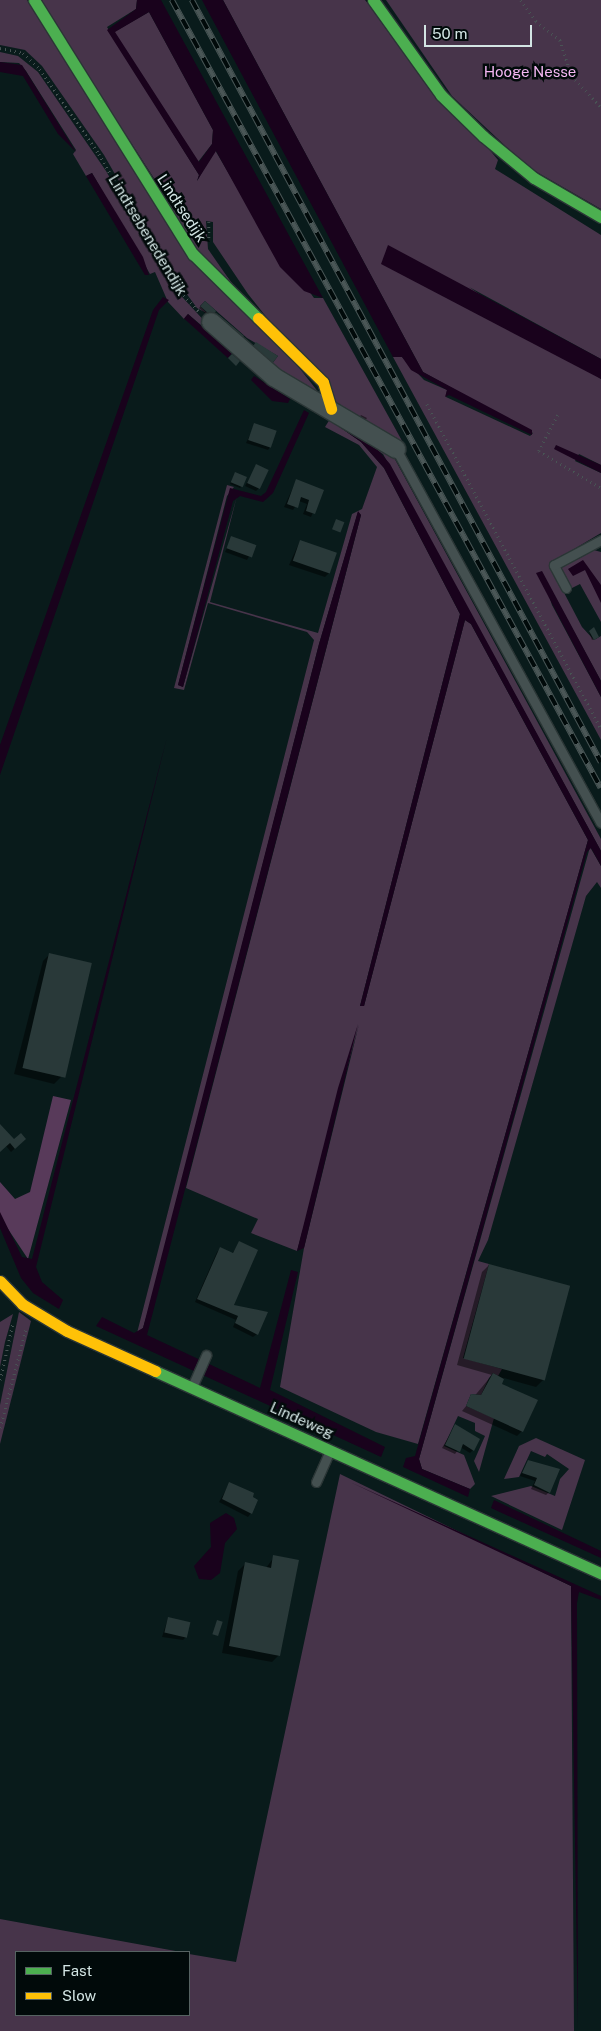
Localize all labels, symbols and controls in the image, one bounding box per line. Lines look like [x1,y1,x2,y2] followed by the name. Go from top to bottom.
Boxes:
[426,15,534,47] scale bar
[432,25,467,42] text: 50 m
[484,63,576,81] park label: Hooge Nesse
[105,171,191,299] street label: Lindtsebenedendijk
[153,171,211,245] street label: Lindtsedijk
[267,1398,337,1442] street label: Lindeweg
[15,1951,190,2016] legend
[62,1962,92,1979] text: Fast
[62,1987,96,2004] text: Slow

